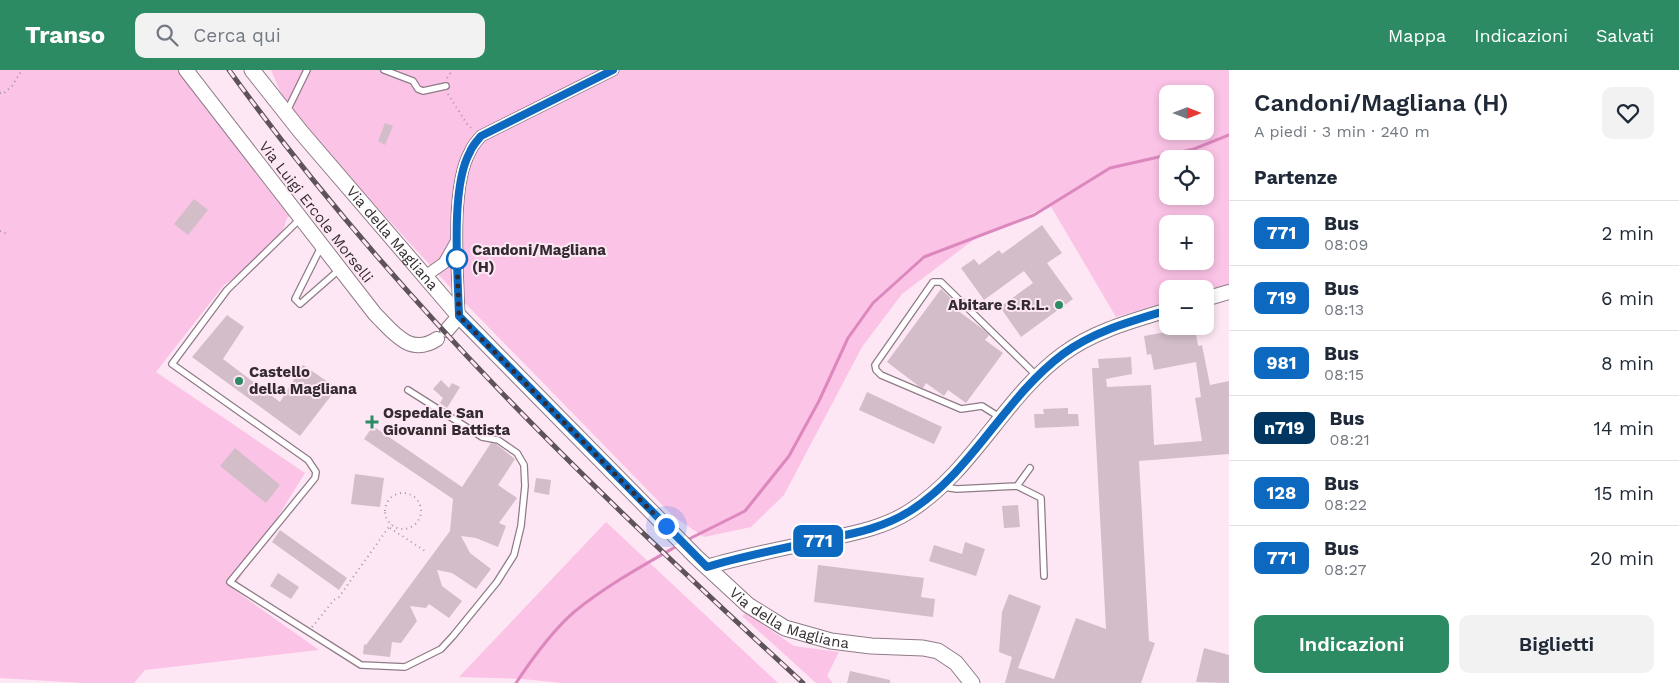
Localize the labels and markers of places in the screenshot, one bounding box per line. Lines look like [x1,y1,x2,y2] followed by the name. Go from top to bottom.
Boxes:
[472,241,606,276] place label: Candoni/Magliana (H)
[446,248,468,270] marker: Candoni/Magliana (H)
[948,296,1049,314] place label: Abitare S.R.L.
[1053,299,1065,311] marker: Abitare S.R.L.
[249,363,357,398] place label: Castello della Magliana
[233,375,245,387] marker: Castello della Magliana
[383,404,510,439] place label: Ospedale San Giovanni Battista
[365,415,379,429] marker: Ospedale San Giovanni Battista

